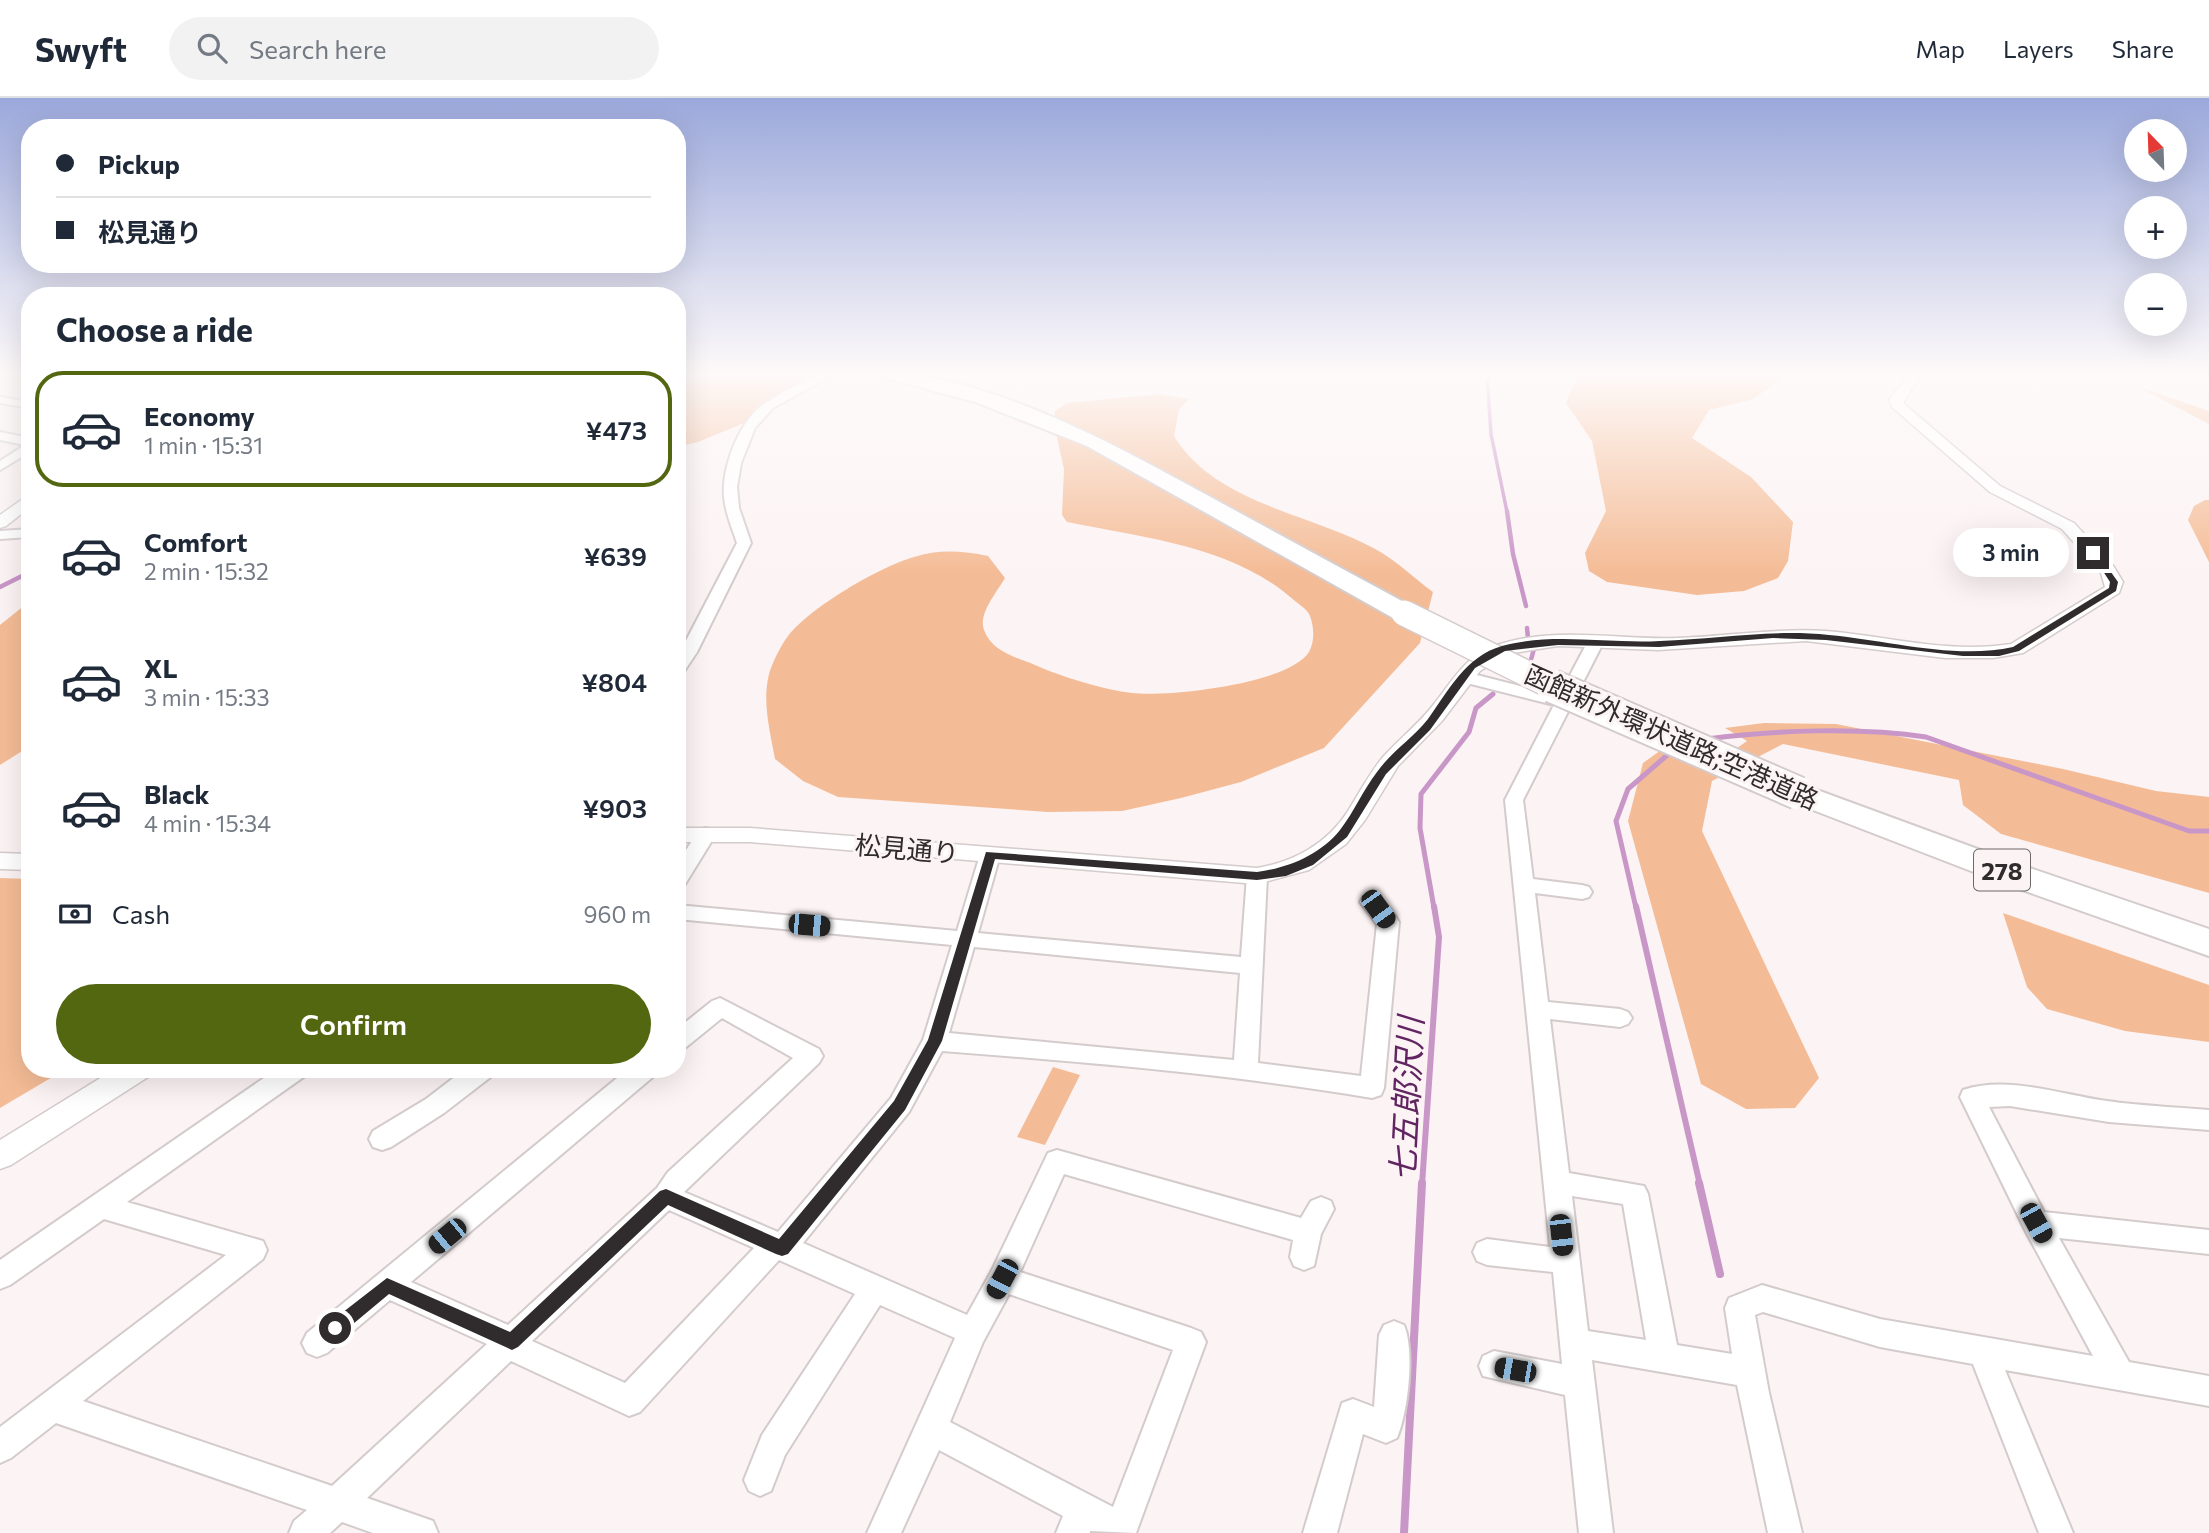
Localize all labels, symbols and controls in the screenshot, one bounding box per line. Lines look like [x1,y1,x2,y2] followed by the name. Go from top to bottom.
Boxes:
[169,17,659,80] search box
[35,28,127,69] text: Swyft
[193,29,231,67] icon: search
[249,33,386,64] text: Search here
[1916,34,1965,63] text: Map
[2003,34,2074,63] text: Layers
[2112,34,2174,63] text: Share
[2124,119,2188,182] north arrow
[2124,119,2187,336] map controls
[98,148,180,179] text: Pickup
[2124,196,2187,259] button: +
[98,216,202,247] text: 松見通り
[2124,273,2187,336] button: −
[56,309,253,349] text: Choose a ride
[60,398,123,461] icon: car
[144,400,255,431] text: Economy
[586,414,647,445] text: ¥473
[144,431,263,459] text: 1 min · 15:31
[60,524,123,587] icon: car
[144,526,247,557] text: Comfort
[1953,528,2068,578] callout: 3 min
[2077,537,2109,569] route end
[1982,538,2040,566] text: 3 min
[584,540,647,571] text: ¥639
[144,557,269,585] text: 2 min · 15:32
[60,650,123,713] icon: car
[144,652,178,683] text: XL
[1520,657,1824,815] street label: 函館新外環状道路;空港道路
[582,666,647,697] text: ¥804
[144,683,270,711] text: 3 min · 15:33
[60,776,123,839] icon: car
[144,778,210,809] text: Black
[583,792,647,823] text: ¥903
[144,809,271,837] text: 4 min · 15:34
[854,828,960,868] street label: 松見通り
[1974,850,2030,890] road number: 278
[1358,886,1399,932] car
[56,895,94,933] icon: cash
[112,898,170,929] text: Cash
[584,900,651,928] text: 960 m
[788,913,831,937] car
[56,984,651,1064] button: Confirm
[1380,1013,1430,1182] water label: 七五郎沢川
[2017,1200,2056,1246] car
[1549,1213,1574,1257] car
[425,1214,470,1258] car
[983,1256,1022,1302] car
[319,1312,351,1344] route start
[1493,1356,1538,1384] car

